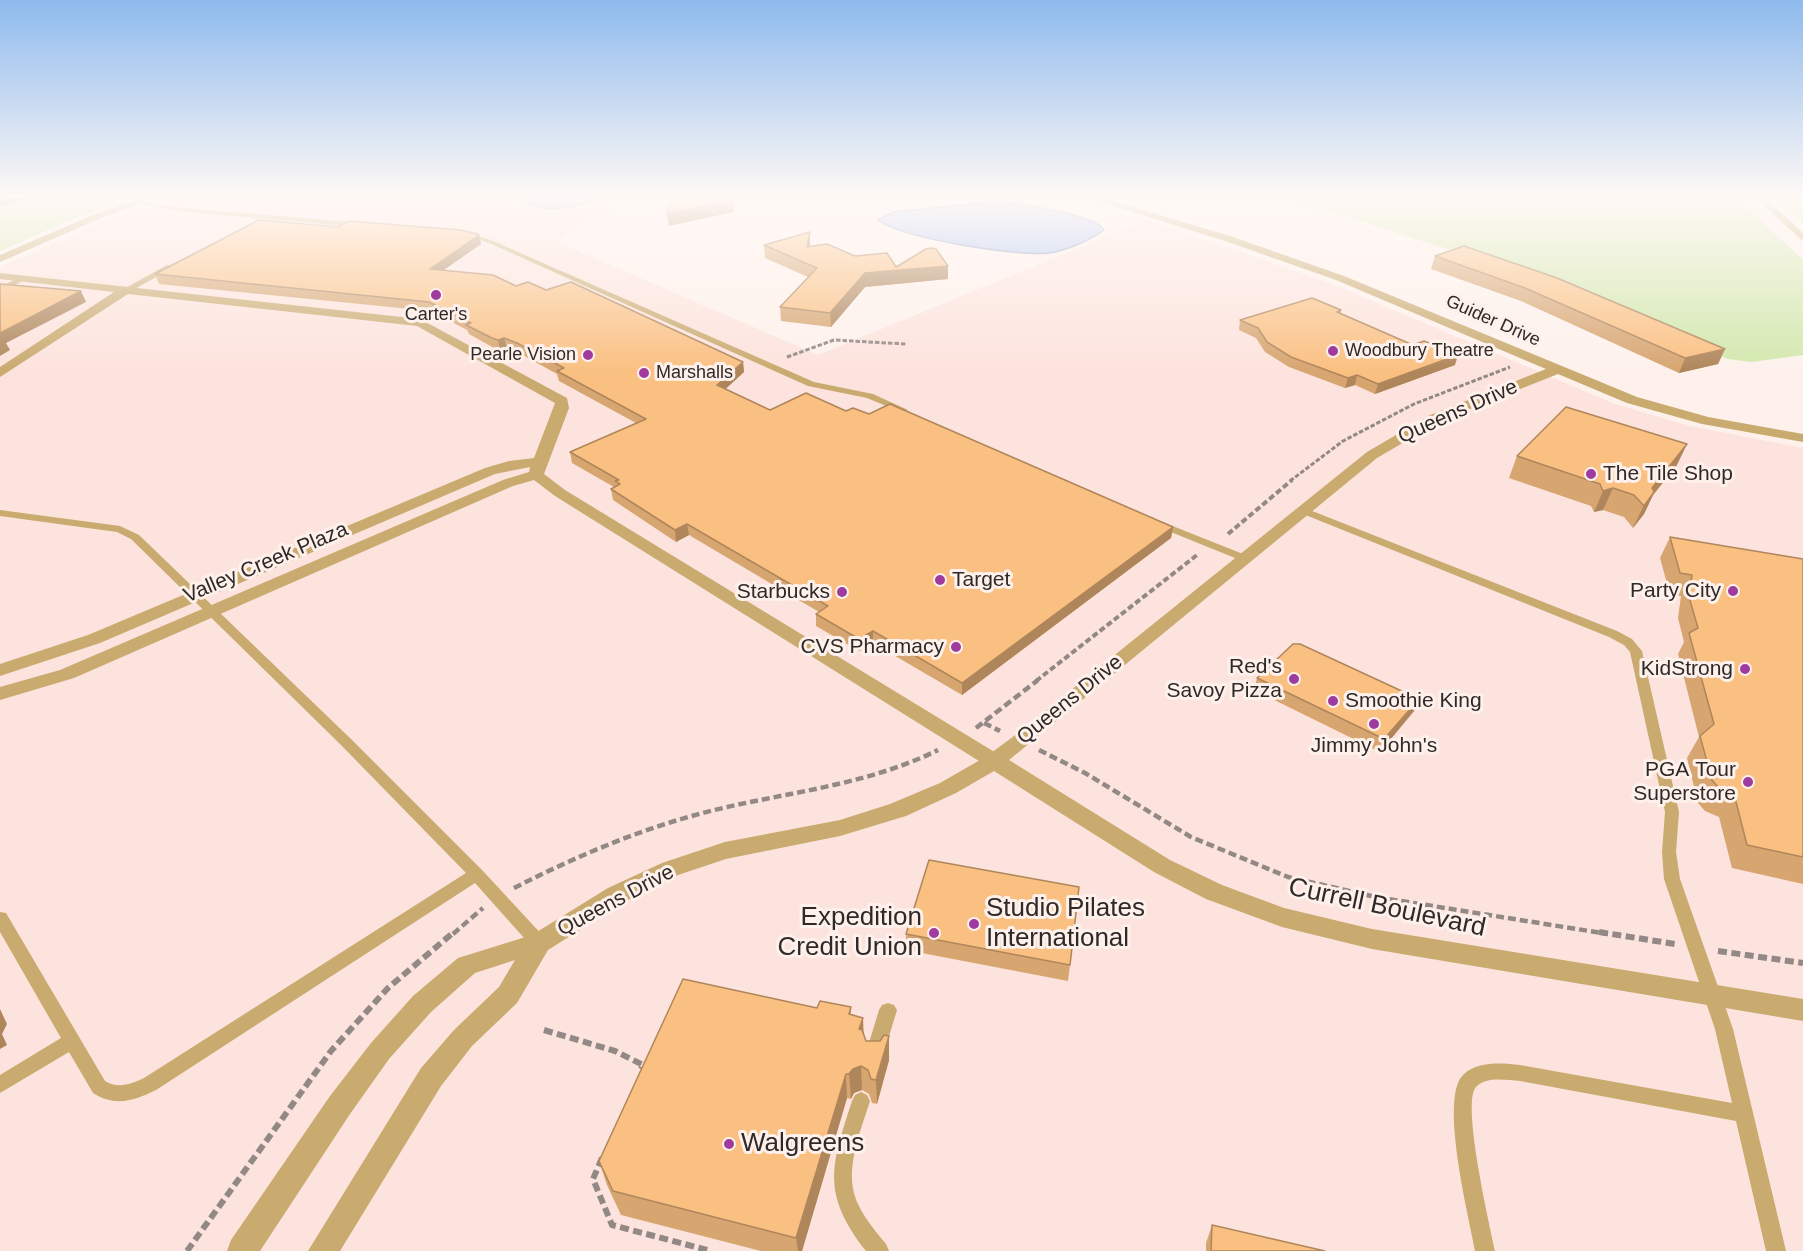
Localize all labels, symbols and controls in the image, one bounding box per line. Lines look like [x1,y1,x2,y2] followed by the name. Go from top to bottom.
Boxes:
[429,288,443,302] marker: Carter's
[1442,291,1544,351] street label: Guider Drive
[405,304,467,326] place label: Carter's
[1345,340,1494,362] place label: Woodbury Theatre
[470,344,576,366] place label: Pearle Vision
[1326,344,1340,358] marker: Woodbury Theatre
[581,348,595,362] marker: Pearle Vision
[656,362,733,384] place label: Marshalls
[637,366,651,380] marker: Marshalls
[1394,374,1522,450] street label: Queens Drive
[1603,461,1733,487] place label: The Tile Shop
[1584,467,1598,481] marker: The Tile Shop
[180,517,352,609] street label: Valley Creek Plaza
[952,567,1010,593] place label: Target
[933,573,947,587] marker: Target
[1630,578,1721,604] place label: Party City
[737,579,830,605] place label: Starbucks
[1726,584,1740,598] marker: Party City
[835,585,849,599] marker: Starbucks
[800,634,944,660] place label: CVS Pharmacy
[949,640,963,654] marker: CVS Pharmacy
[1012,650,1128,750] street label: Queens Drive
[1166,654,1282,704] place label: Red's Savoy Pizza
[1641,656,1733,682] place label: KidStrong
[1738,662,1752,676] marker: KidStrong
[1287,672,1301,686] marker: Red's Savoy Pizza
[1345,688,1482,714] place label: Smoothie King
[1326,694,1340,708] marker: Smoothie King
[1367,717,1381,731] marker: Jimmy John's
[1311,733,1437,759] place label: Jimmy John's
[1633,757,1736,807] place label: PGA Tour Superstore
[1741,775,1755,789] marker: PGA Tour Superstore
[553,860,679,942] street label: Queens Drive
[1286,872,1488,944] street label: Currell Boulevard
[986,893,1145,954] place label: Studio Pilates International
[777,902,922,964] place label: Expedition Credit Union
[967,917,981,931] marker: Studio Pilates International
[927,926,941,940] marker: Expedition Credit Union
[741,1128,864,1160] place label: Walgreens
[722,1137,736,1151] marker: Walgreens

